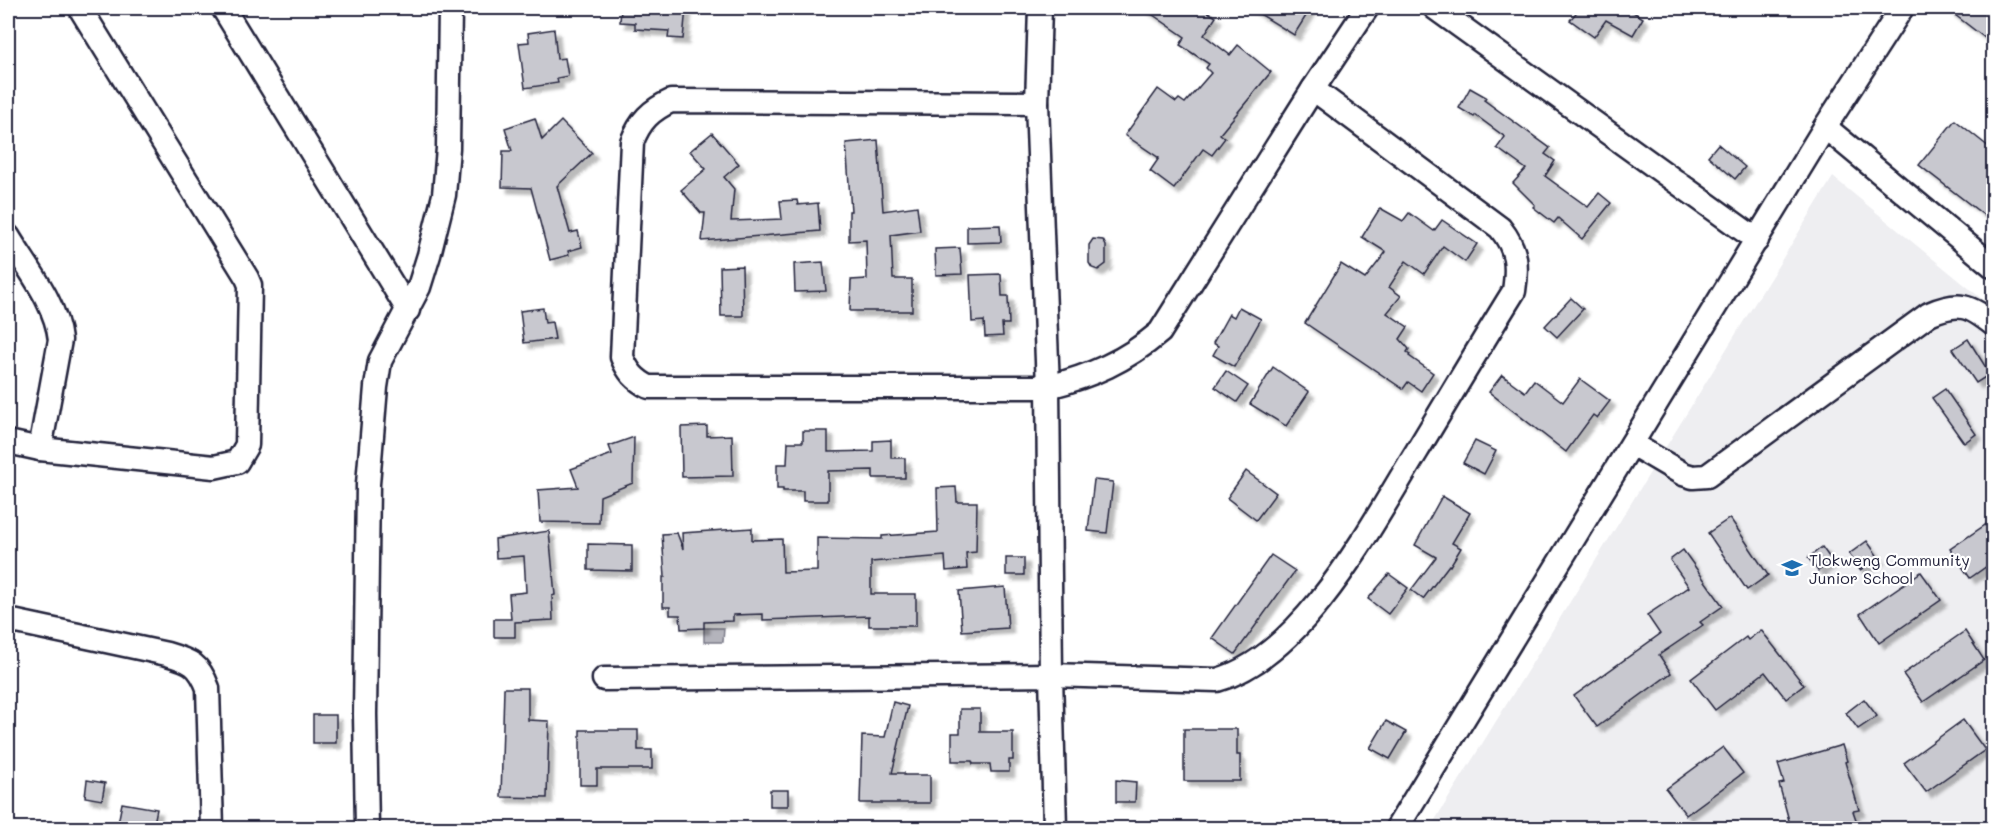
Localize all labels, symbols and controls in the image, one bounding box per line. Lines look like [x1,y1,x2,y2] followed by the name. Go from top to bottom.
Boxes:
[1809,549,1970,588] place label: Tlokweng Community Junior School
[1780,556,1804,580] school or university icon: Tlokweng Community Junior School

